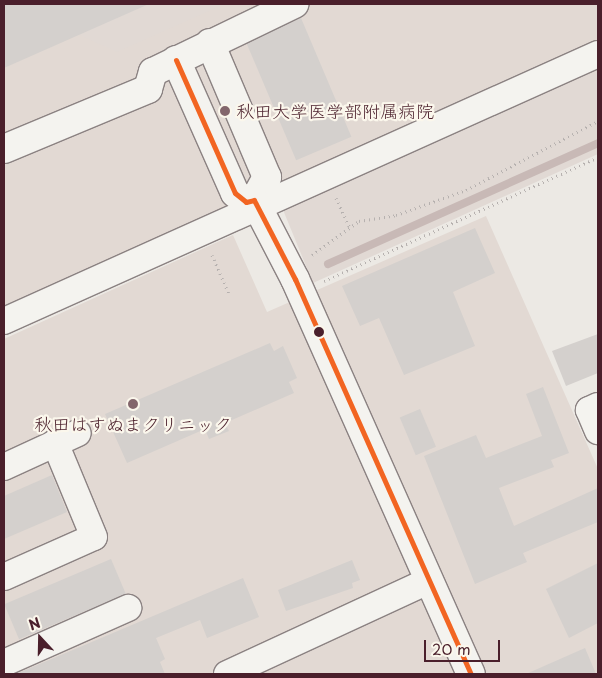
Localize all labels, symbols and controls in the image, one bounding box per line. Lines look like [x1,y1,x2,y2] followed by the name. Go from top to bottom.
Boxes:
[236,100,434,122] place label: 秋田大学医学部附属病院
[218,104,232,118] marker: 秋田大学医学部附属病院
[314,327,324,337] unlabelled marker
[126,397,140,411] marker: 秋田はすぬまクリニック
[34,413,232,435] place label: 秋田はすぬまクリニック
[26,612,43,635] text: N
[15,613,65,663] north arrow
[427,630,503,662] scale bar
[432,637,471,660] text: 20 m

